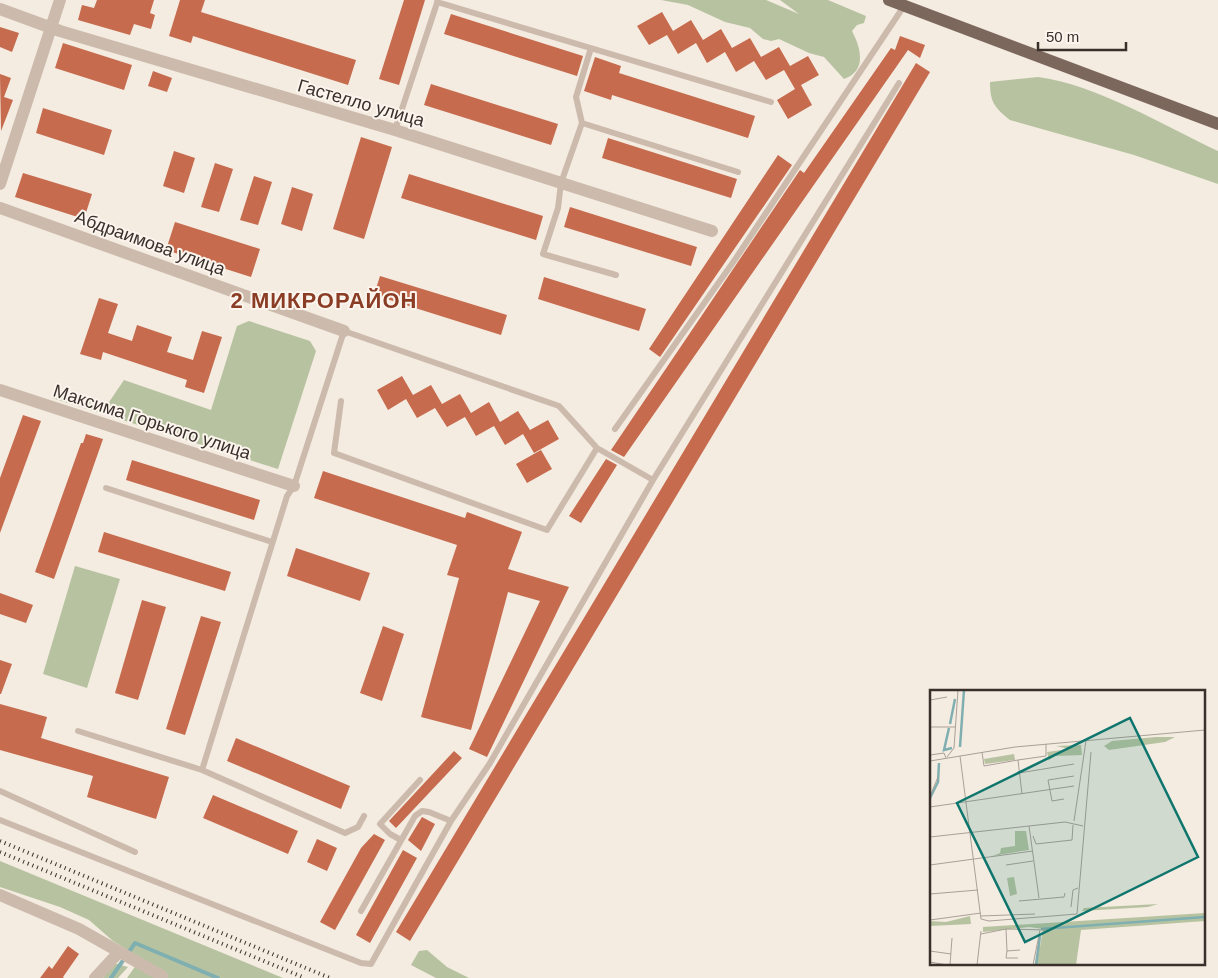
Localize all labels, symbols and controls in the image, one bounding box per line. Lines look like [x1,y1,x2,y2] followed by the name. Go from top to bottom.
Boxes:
[1038,20,1126,52] scale bar
[1046,28,1079,45] text: 50 m
[295,75,428,131] street label: Гастелло улица
[72,207,229,280] street label: Абдраимова улица
[231,288,417,313] district label: 2 МИКРОРАЙОН
[51,381,254,464] street label: Максима Горького улица
[930,690,1206,966] inset map

